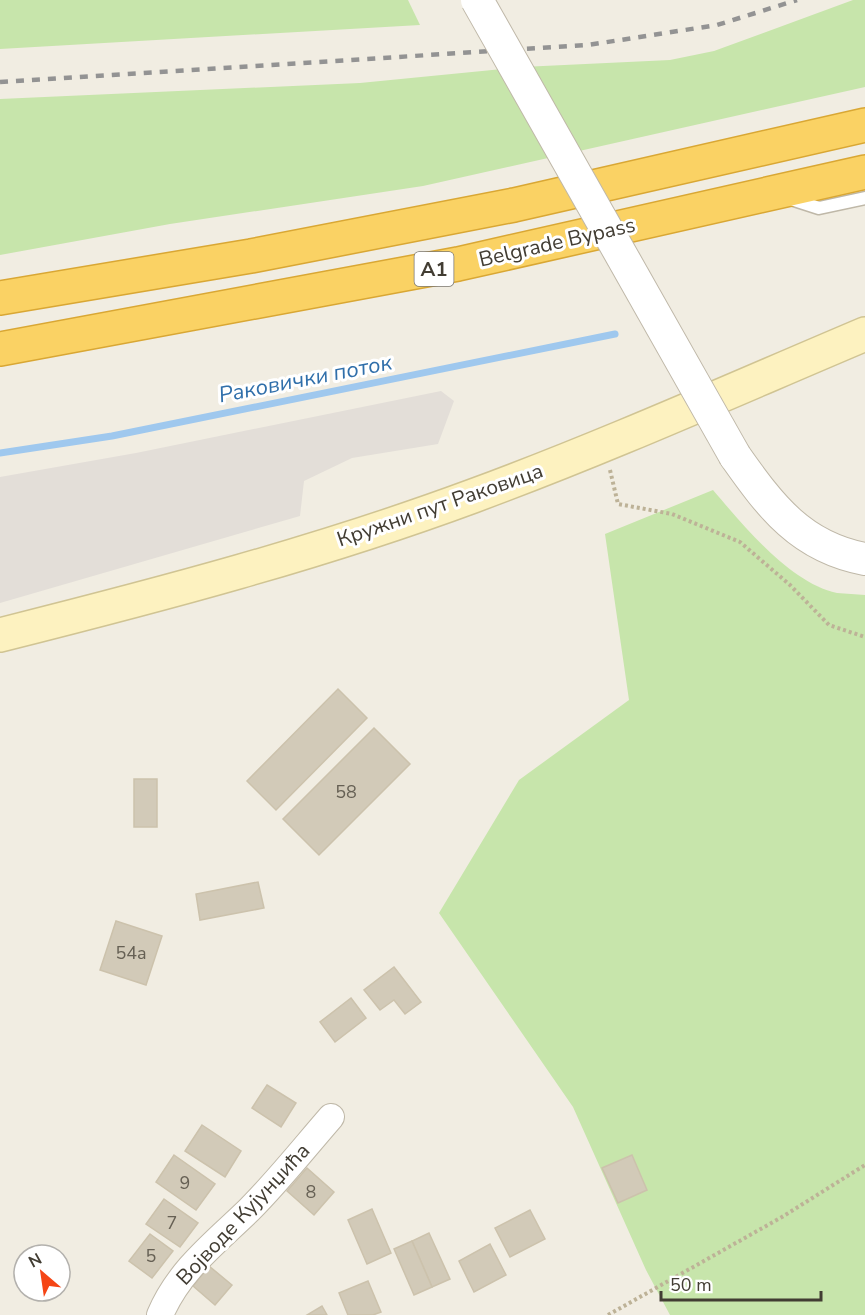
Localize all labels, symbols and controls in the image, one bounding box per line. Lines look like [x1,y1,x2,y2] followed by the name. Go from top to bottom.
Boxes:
[476,210,638,274] street label: Belgrade Bypass
[414,252,454,286] road number: A1
[216,347,395,410] water label: Раковички поток
[333,457,547,553] street label: Кружни пут Раковица
[335,780,357,804] house number: 58
[115,941,147,965] house number: 54a
[170,1137,316,1291] street label: Војводе Кујунџића
[180,1171,190,1195] house number: 9
[306,1180,316,1204] house number: 8
[167,1211,177,1235] house number: 7
[12,1243,72,1303] north arrow
[146,1244,156,1268] house number: 5
[25,1248,46,1273] text: N
[661,1264,822,1302] scale bar
[670,1273,712,1297] text: 50 m

